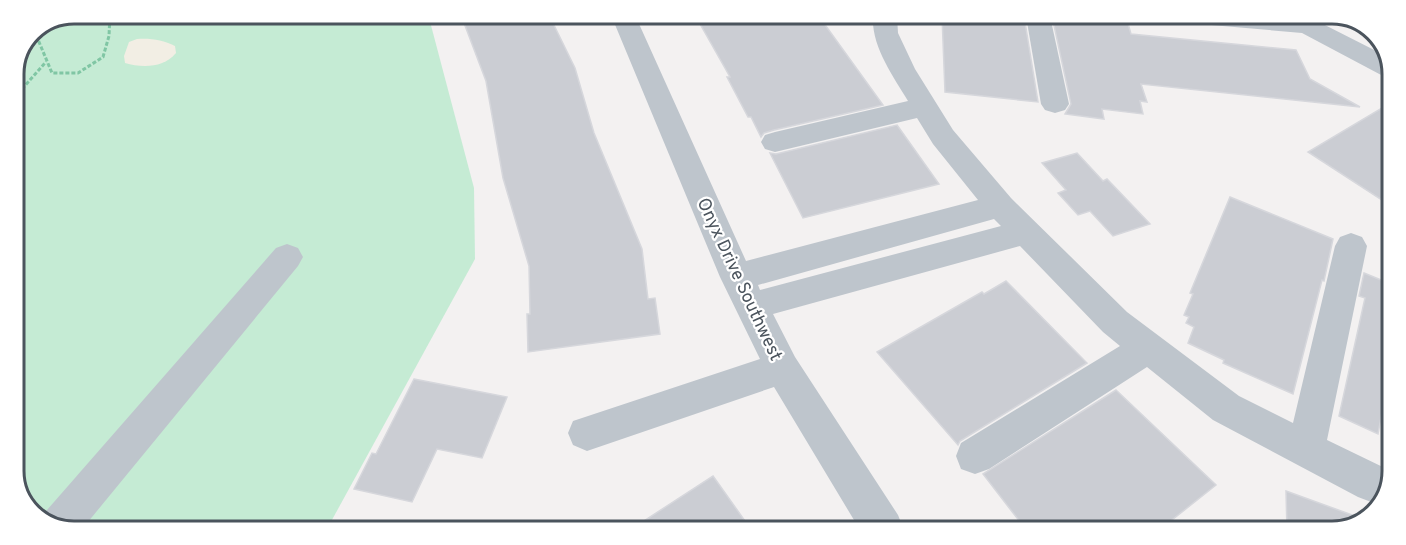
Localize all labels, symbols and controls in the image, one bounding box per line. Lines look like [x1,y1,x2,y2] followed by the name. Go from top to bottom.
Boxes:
[691,194,787,365] street label: Onyx Drive Southwest

